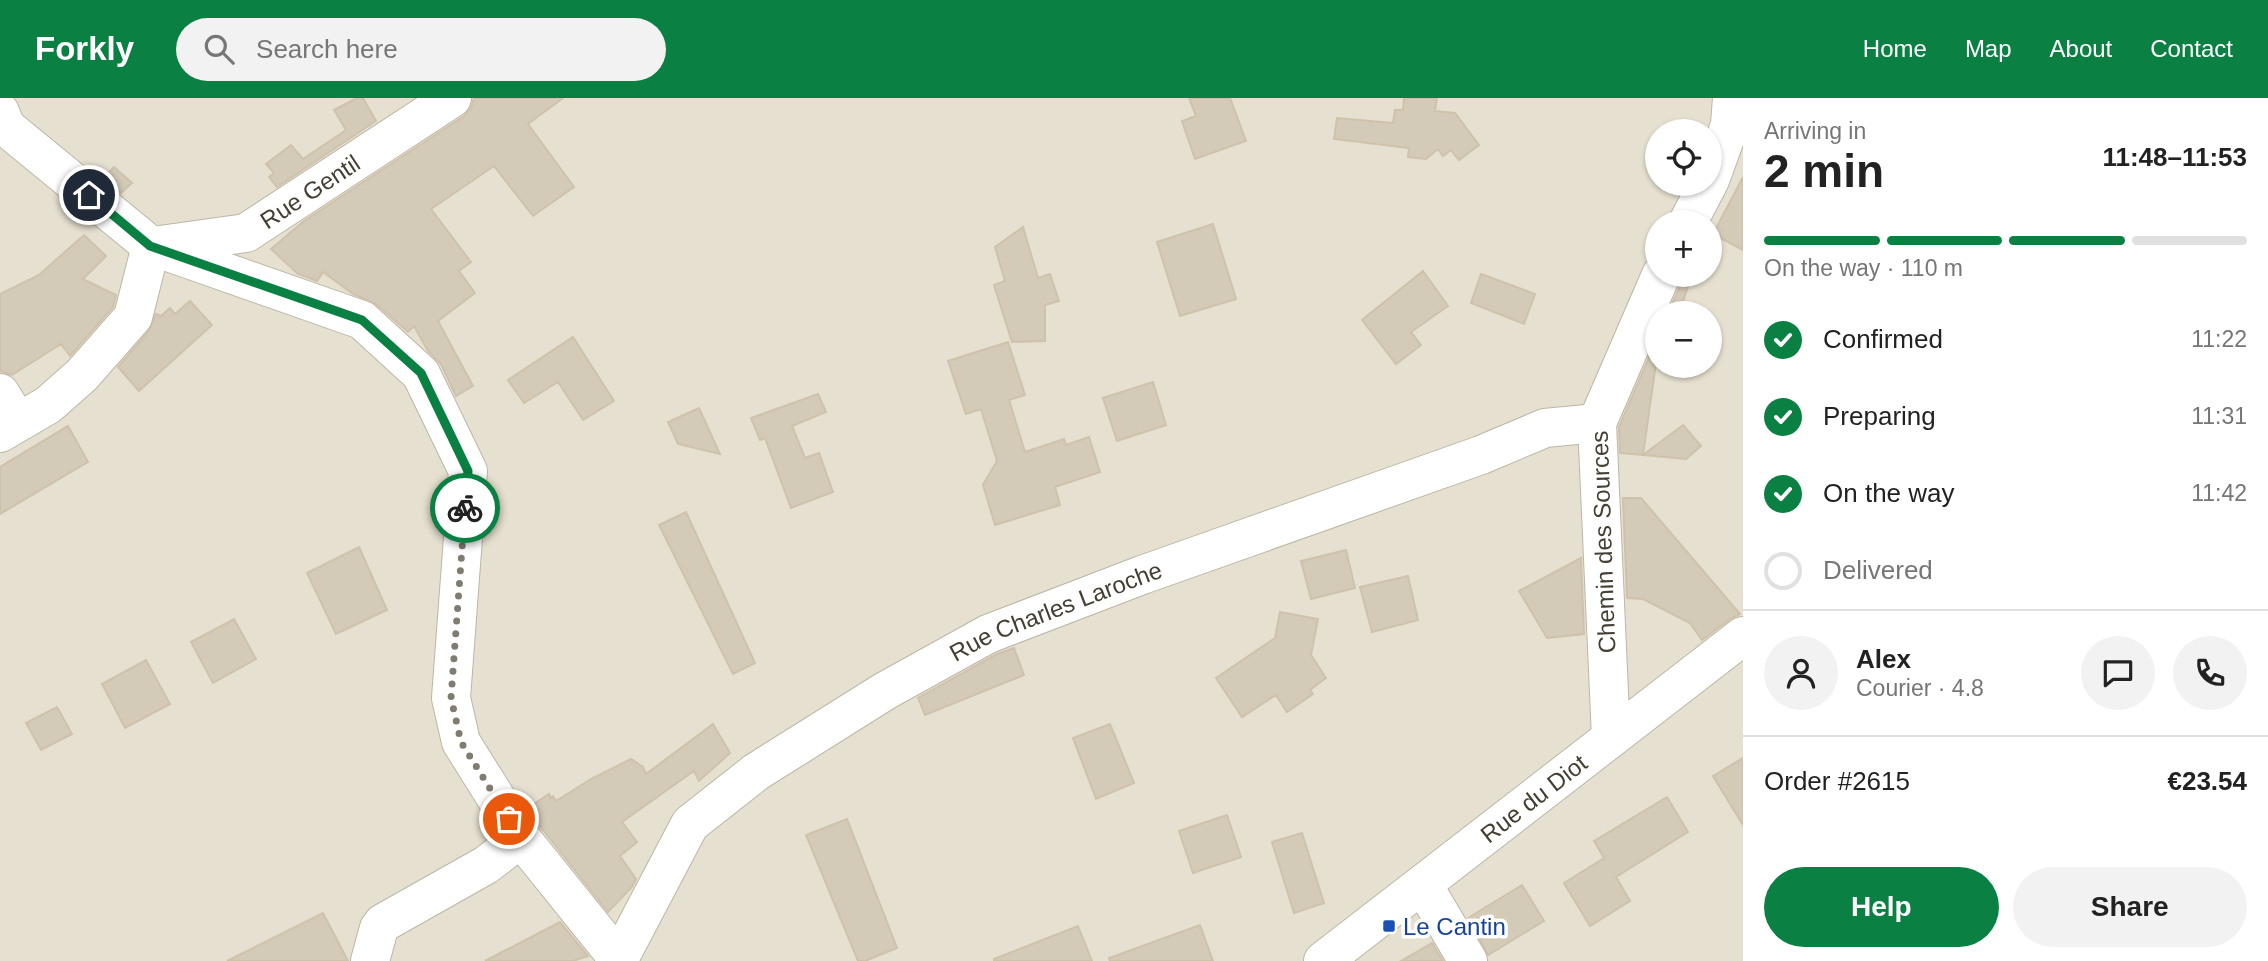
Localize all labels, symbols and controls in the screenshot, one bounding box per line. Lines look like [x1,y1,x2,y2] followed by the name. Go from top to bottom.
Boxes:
[176,18,666,81] search box
[35,30,134,67] text: Forkly
[200,30,238,68] icon: search
[256,34,398,64] text: Search here
[1863,35,1927,62] text: Home
[1965,35,2012,62] text: Map
[2050,35,2112,62] text: About
[2150,35,2233,62] text: Contact
[1764,118,1866,144] text: Arriving in
[1645,119,1722,378] map controls
[1645,119,1722,196] button: locate
[2102,142,2247,172] text: 11:48–11:53
[1764,145,1884,197] text: 2 min
[255,149,365,234] street label: Rue Gentil
[59,165,119,225] pin
[70,176,108,214] icon: home
[1645,210,1722,287] button: +
[1764,255,1963,281] text: On the way · 110 m
[1645,301,1722,378] button: −
[1764,321,1802,359] icon: check
[1823,324,1943,354] text: Confirmed
[2191,326,2247,352] text: 11:22
[1764,398,1802,436] icon: check
[1823,401,1936,431] text: Preparing
[2191,403,2247,429] text: 11:31
[1586,430,1620,654] street label: Chemin des Sources
[430,473,500,543] courier
[1764,475,1802,513] icon: check
[1823,478,1955,508] text: On the way
[2191,480,2247,506] text: 11:42
[446,489,484,527] icon: bike
[1823,555,1933,585] text: Delivered
[945,556,1165,666] street label: Rue Charles Laroche
[1764,636,1838,710] button: person
[2081,636,2155,710] button: chat
[2173,636,2247,710] button: phone
[1856,644,1911,674] text: Alex
[1856,675,1984,701] text: Courier · 4.8
[1475,749,1592,848] street label: Rue du Diot
[1764,766,1910,796] text: Order #2615
[2167,766,2247,796] text: €23.54
[479,789,539,849] pin
[490,800,528,838] icon: bag
[1764,867,1999,947] button: Help
[2013,867,2247,947] button: Share
[1403,913,1506,940] place label: Le Cantin
[1381,918,1397,934] marker: Le Cantin

